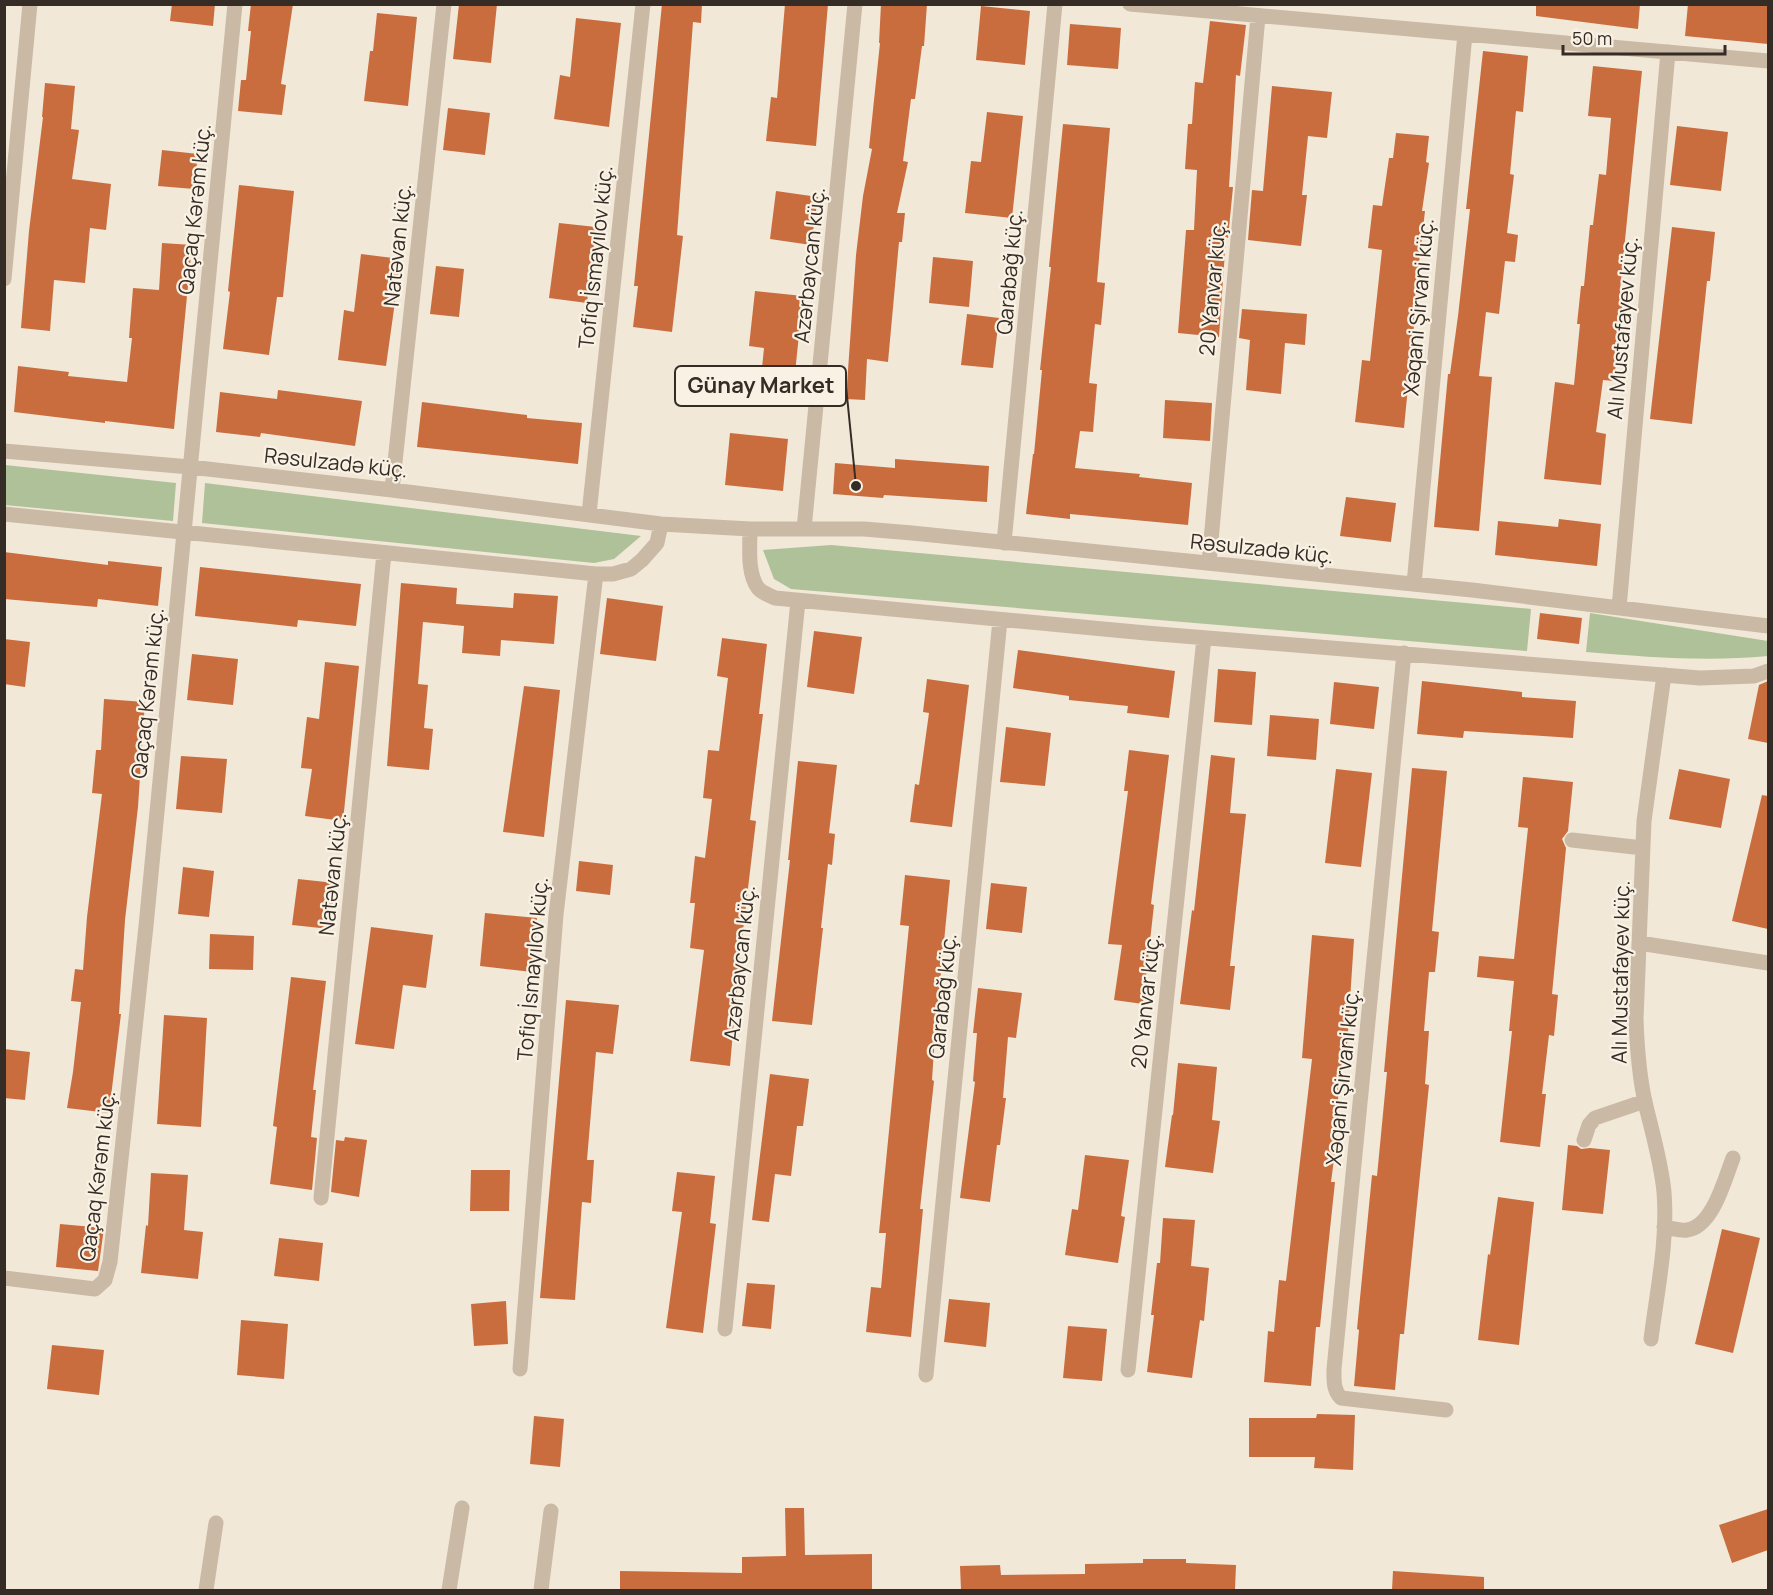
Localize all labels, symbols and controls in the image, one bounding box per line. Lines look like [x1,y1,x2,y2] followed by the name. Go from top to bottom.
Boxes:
[1563,18,1725,56] scale bar
[1572,26,1612,50] text: 50 m
[171,122,217,296] street label: Qaçaq Kərəm küç.
[571,164,619,350] street label: Tofiq İsmayılov küç.
[377,182,417,308] street label: Natəvan küç.
[787,186,831,344] street label: Azərbaycan küç.
[990,208,1028,336] street label: Qarabağ küç.
[1396,217,1440,397] street label: Xəqani Şirvani küç.
[1192,219,1232,357] street label: 20 Yanvar küç.
[1600,235,1644,421] street label: Alı Mustafayev küç.
[675,366,846,406] callout: Günay Market
[688,370,835,400] text: Günay Market
[263,441,409,483] street label: Rəsulzadə küç.
[1189,527,1335,569] street label: Rəsulzadə küç.
[124,606,170,780] street label: Qaçaq Kərəm küç.
[312,811,352,937] street label: Natəvan küç.
[510,876,554,1062] street label: Tofiq İsmayılov küç.
[1604,880,1636,1064] street label: Alı Mustafayev küç.
[717,884,761,1042] street label: Azərbaycan küç.
[922,932,962,1060] street label: Qarabağ küç.
[1124,932,1166,1070] street label: 20 Yanvar küç.
[1319,987,1365,1167] street label: Xəqani Şirvani küç.
[73,1089,121,1263] street label: Qaçaq Kərəm küç.

